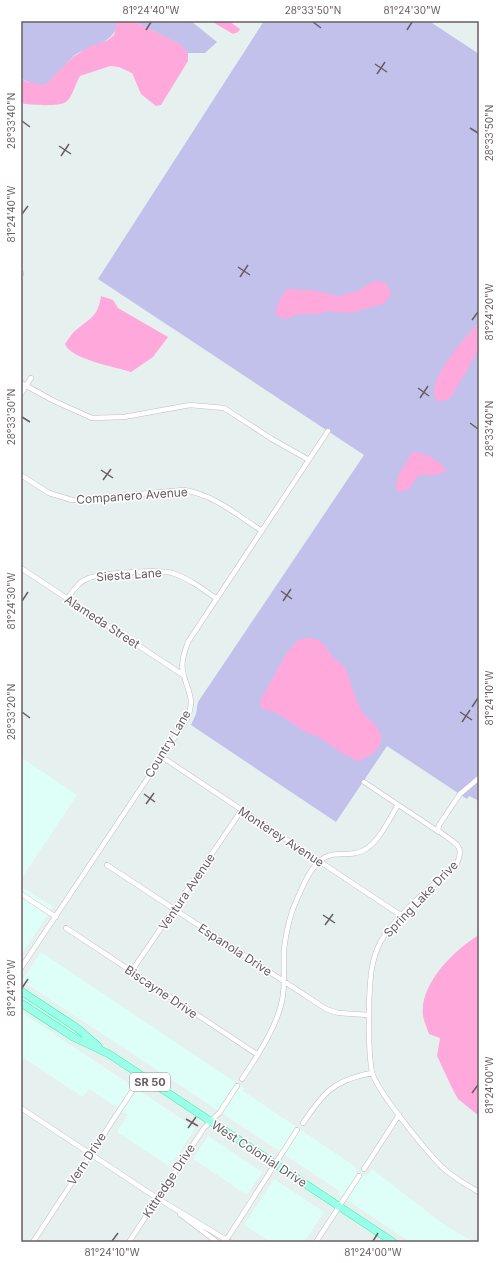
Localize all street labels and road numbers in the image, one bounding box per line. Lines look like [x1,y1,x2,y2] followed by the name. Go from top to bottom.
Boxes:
[76,484,188,507] street label: Companero Avenue
[96,565,162,584] street label: Siesta Lane
[62,592,143,652] street label: Alameda Street
[141,707,194,780] street label: Country Lane
[236,803,327,870] street label: Monterey Avenue
[155,850,218,933] street label: Ventura Avenue
[380,857,461,940] street label: Spring Lake Drive
[196,920,275,979] street label: Espanola Drive
[122,962,201,1021] street label: Biscayne Drive
[130,1073,170,1091] road number: SR 50
[209,1117,310,1190] street label: West Colonial Drive
[64,1130,109,1188] street label: Vern Drive
[139,1141,198,1220] street label: Kittredge Drive

